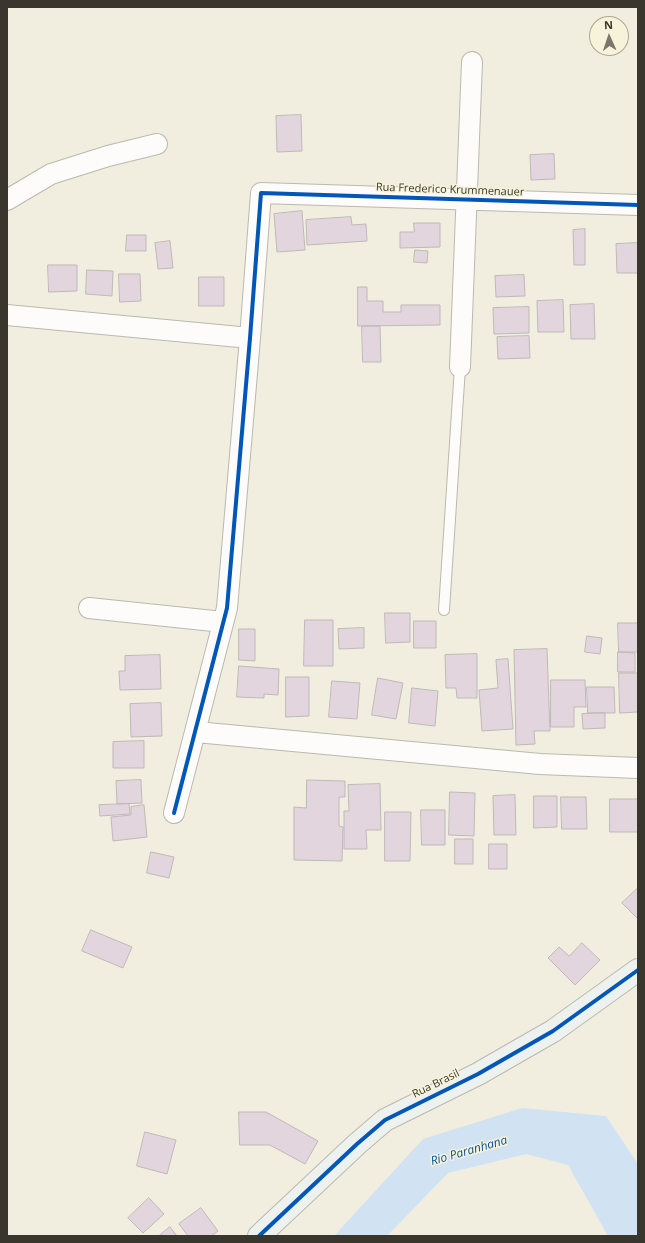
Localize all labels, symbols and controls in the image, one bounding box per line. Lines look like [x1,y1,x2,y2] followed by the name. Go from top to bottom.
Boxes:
[589,16,629,56] north arrow
[604,17,613,32] text: N
[376,181,524,199] street label: Rua Frederico Krummenauer
[410,1067,462,1101] street label: Rua Brasil
[429,1133,509,1169] water label: Rio Paranhana

